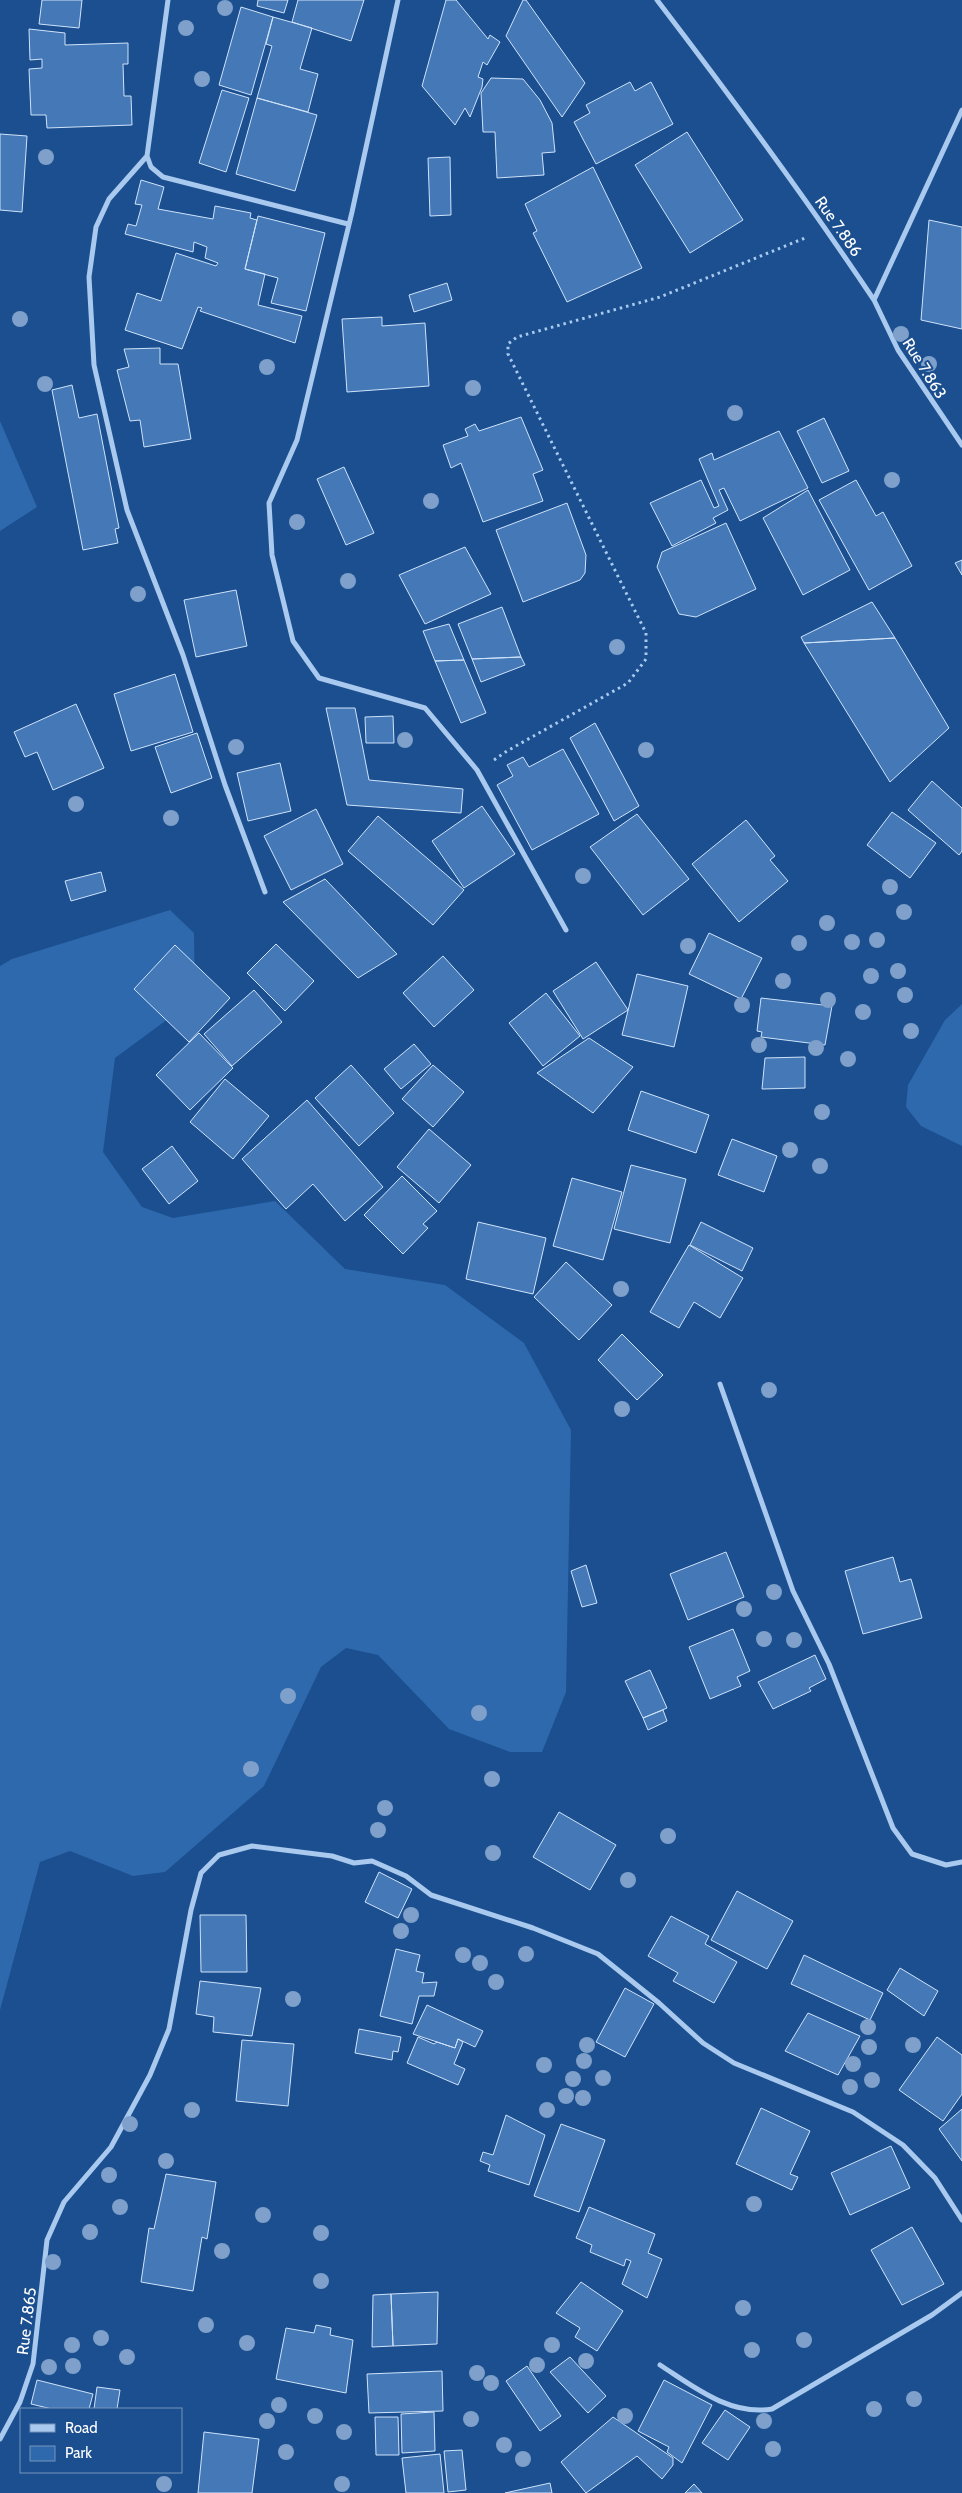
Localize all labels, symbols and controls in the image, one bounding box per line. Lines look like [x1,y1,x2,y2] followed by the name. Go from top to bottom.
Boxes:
[811,193,866,260] street label: Rue 7.886
[899,334,951,402] street label: Rue 7.863
[13,2286,40,2356] street label: Rue 7.865
[20,2408,182,2473] legend
[65,2419,98,2437] text: Road
[65,2444,92,2462] text: Park

